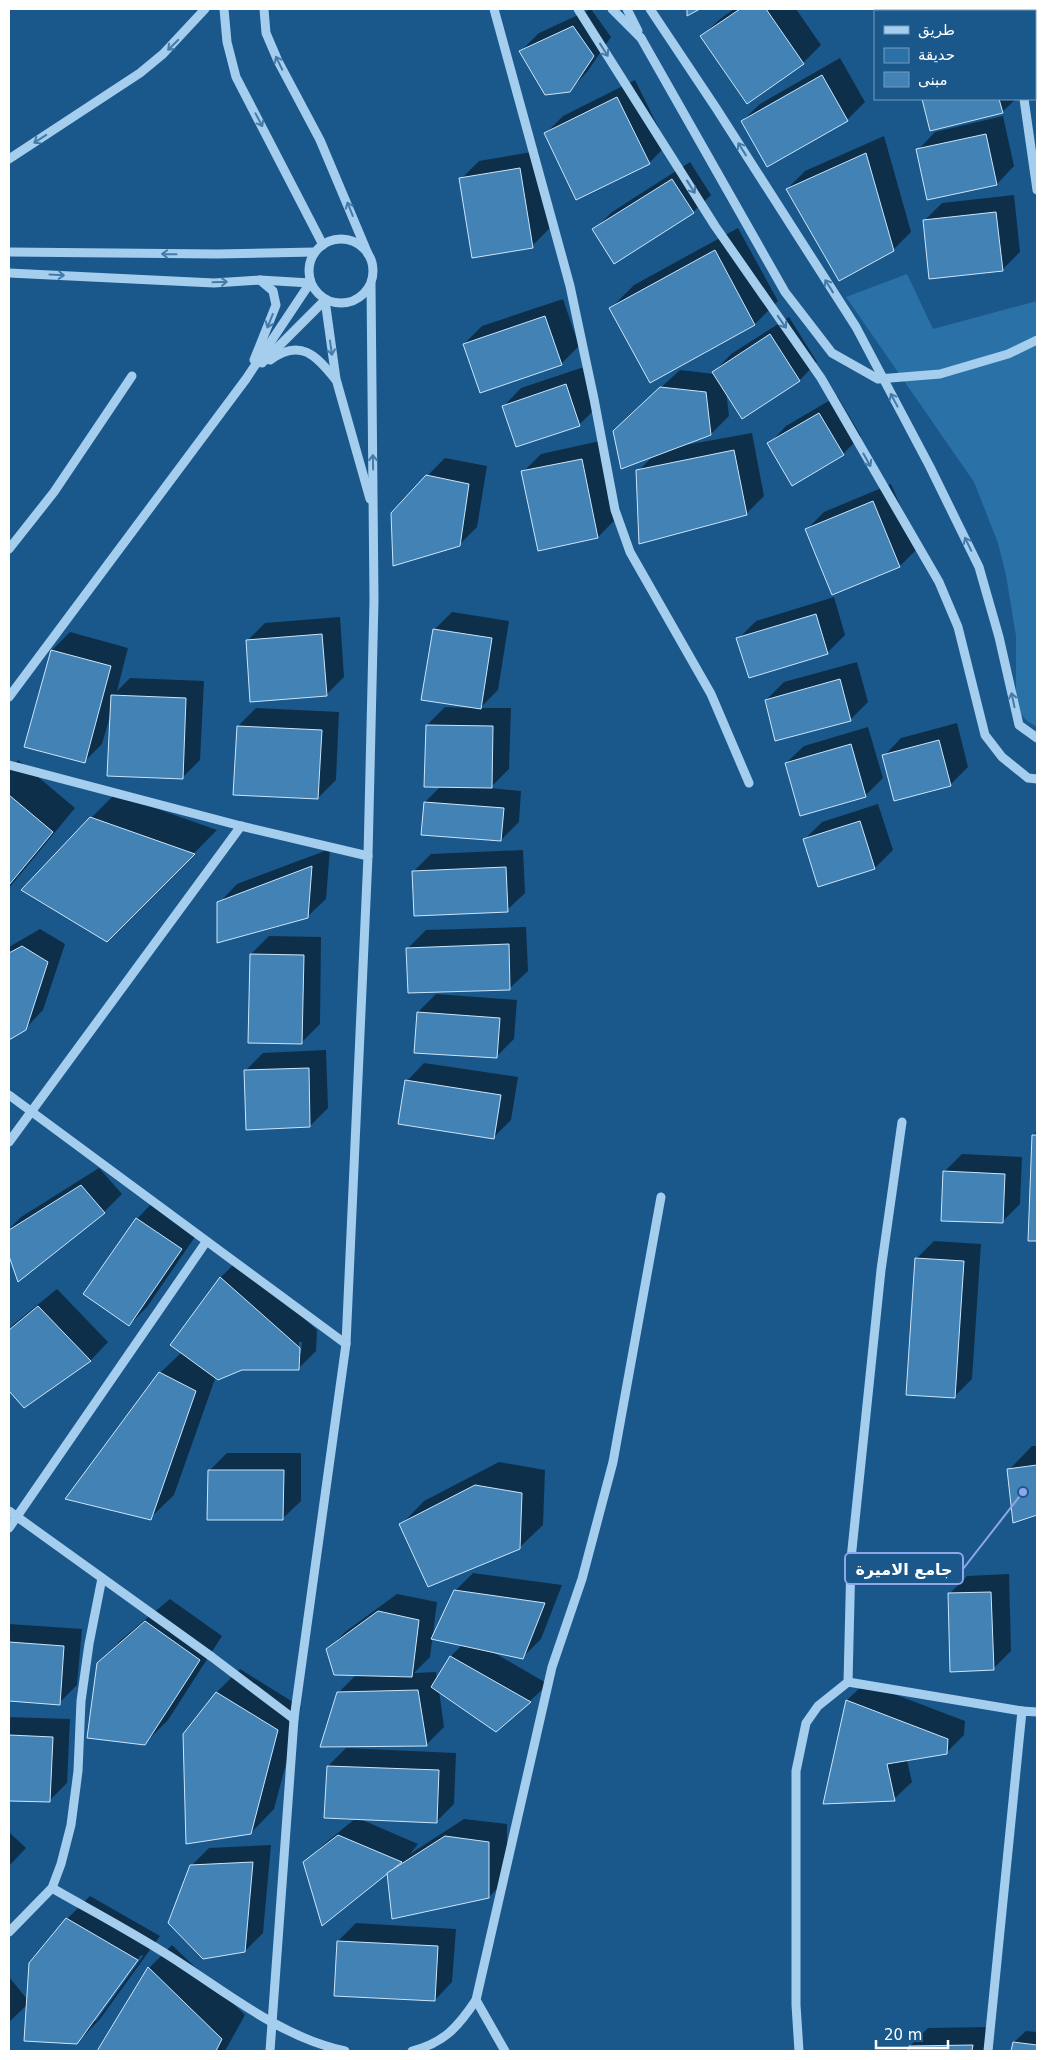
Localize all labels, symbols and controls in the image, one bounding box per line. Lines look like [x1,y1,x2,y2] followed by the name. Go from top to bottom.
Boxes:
[874,10,1036,100] legend
[918,21,955,39] text: طريق
[166,39,179,51] one-way arrow
[599,43,609,57] one-way arrow
[918,46,955,64] text: حديقة
[274,56,283,71] one-way arrow
[918,71,948,89] text: مبنى
[255,113,265,127] one-way arrow
[34,134,48,144] one-way arrow
[737,143,747,157] one-way arrow
[686,180,696,194] one-way arrow
[345,202,354,217] one-way arrow
[161,249,177,258] one-way arrow
[49,271,65,280] one-way arrow
[212,277,228,287] one-way arrow
[824,280,834,294] one-way arrow
[264,313,274,328] one-way arrow
[777,314,787,328] one-way arrow
[327,340,337,356] one-way arrow
[889,392,899,407] one-way arrow
[862,452,872,467] one-way arrow
[368,454,378,470] one-way arrow
[963,537,972,552] one-way arrow
[1008,692,1017,708] one-way arrow
[845,1553,963,1584] callout: جامع الاميرة
[855,1560,953,1579] text: جامع الاميرة
[876,2018,948,2050] scale bar
[884,2026,922,2044] text: 20 m

